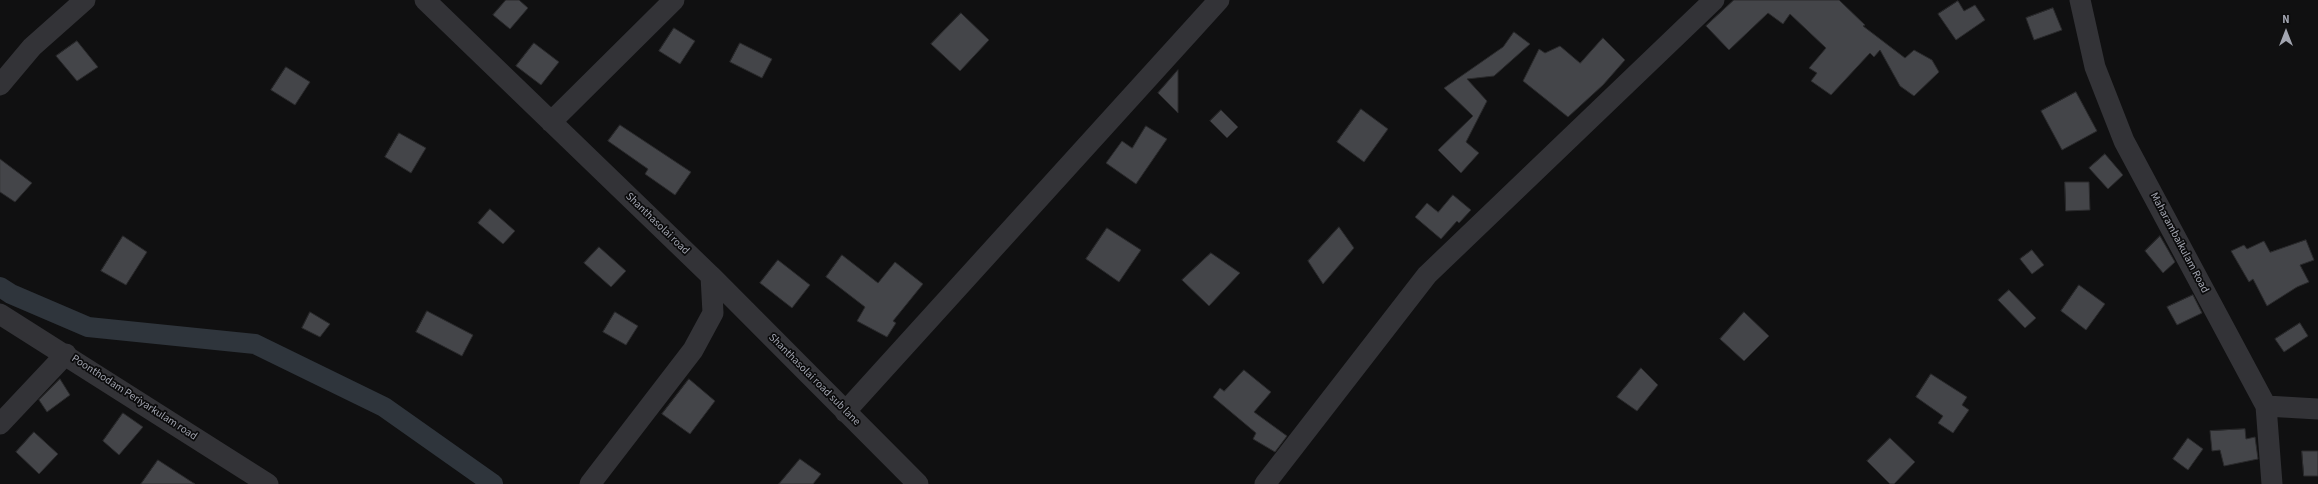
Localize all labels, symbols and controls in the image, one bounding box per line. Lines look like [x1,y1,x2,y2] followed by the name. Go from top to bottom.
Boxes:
[2266,12,2306,52] north arrow
[2282,12,2290,27] text: N
[622,190,692,258] street label: Shanthasolai road
[2147,190,2211,296] street label: Maharambaikulam Road
[765,331,863,429] street label: Shanthasolai road sub lane
[69,352,199,444] street label: Poonthodam Periyarkulam road

